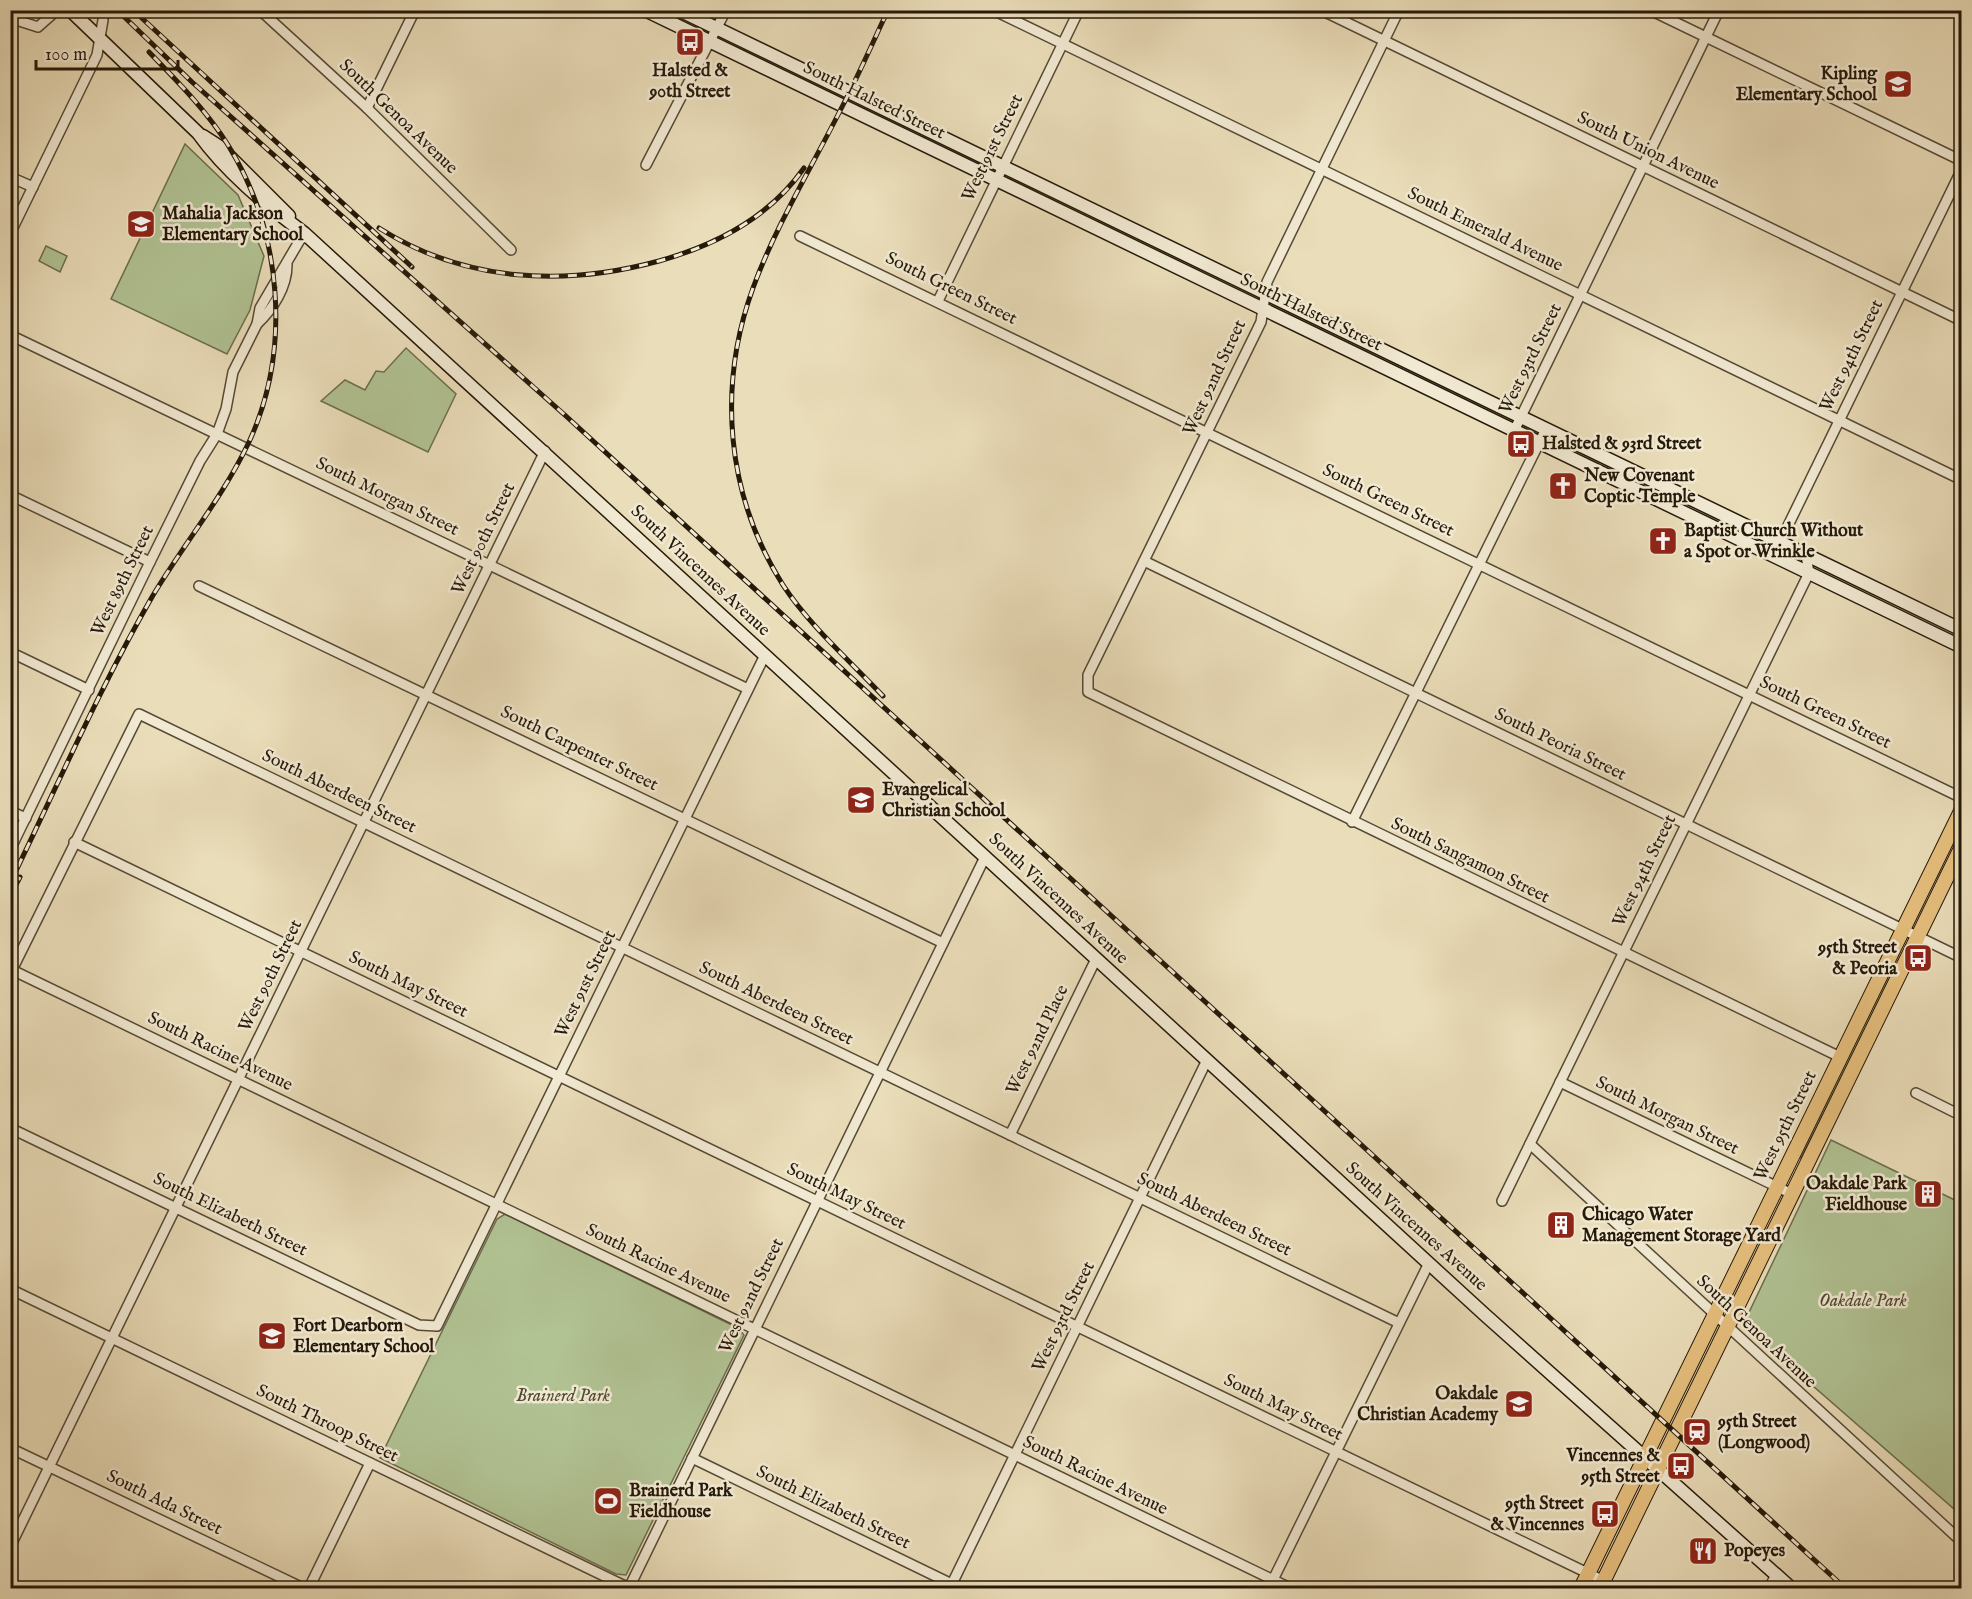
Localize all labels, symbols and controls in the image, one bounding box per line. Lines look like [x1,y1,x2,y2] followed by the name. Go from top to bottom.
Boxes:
[674,26,706,58] bus stop icon: Halsted & 90th Street
[36,33,178,71] scale bar
[45,44,87,67] text: 100 m
[334,54,462,180] street label: South Genoa Avenue
[799,57,949,145] street label: South Halsted Street
[648,60,731,104] place label: Halsted & 90th Street
[1736,63,1878,107] place label: Kipling Elementary School
[1882,68,1914,100] school or university icon: Kipling Elementary School
[957,91,1029,205] street label: West 91st Street
[1573,107,1723,195] street label: South Union Avenue
[1403,182,1567,278] street label: South Emerald Avenue
[162,203,304,247] place label: Mahalia Jackson Elementary School
[125,208,157,240] school or university icon: Mahalia Jackson Elementary School
[881,247,1021,331] street label: South Green Street
[1236,269,1386,357] street label: South Halsted Street
[1815,296,1889,416] street label: West 94th Street
[1494,300,1568,418] street label: West 93rd Street
[1178,316,1252,440] street label: West 92nd Street
[1505,428,1537,460] bus stop icon: Halsted & 93rd Street
[1542,433,1702,456] place label: Halsted & 93rd Street
[312,452,462,542] street label: South Morgan Street
[1318,459,1458,543] street label: South Green Street
[1583,465,1696,509] place label: New Covenant Coptic Temple
[1547,470,1579,502] church icon: New Covenant Coptic Temple
[447,479,521,599] street label: West 90th Street
[625,500,775,642] street label: South Vincennes Avenue
[1684,520,1864,564] place label: Baptist Church Without a Spot or Wrinkle
[86,522,160,640] street label: West 89th Street
[1647,525,1679,557] church icon: Baptist Church Without a Spot or Wrinkle
[1755,671,1895,755] street label: South Green Street
[496,701,662,797] street label: South Carpenter Street
[1490,703,1630,787] street label: South Peoria Street
[258,745,420,839] street label: South Aberdeen Street
[882,779,1006,823] place label: Evangelical Christian School
[845,784,877,816] school or university icon: Evangelical Christian School
[1608,811,1682,931] street label: West 94th Street
[1387,813,1553,909] street label: South Sangamon Street
[983,828,1133,970] street label: South Vincennes Avenue
[234,916,308,1036] street label: West 90th Street
[550,927,622,1041] street label: West 91st Street
[1817,937,1898,981] place label: 95th Street & Peoria
[1902,942,1934,974] bus stop icon: 95th Street & Peoria
[345,946,471,1024] street label: South May Street
[695,957,857,1051] street label: South Aberdeen Street
[1001,981,1075,1099] street label: West 92nd Place
[144,1007,296,1097] street label: South Racine Avenue
[1749,1067,1823,1185] street label: West 95th Street
[1592,1071,1742,1161] street label: South Morgan Street
[1340,1157,1492,1297] street label: South Vincennes Avenue
[783,1158,909,1236] street label: South May Street
[149,1168,311,1262] street label: South Elizabeth Street
[1133,1168,1295,1262] street label: South Aberdeen Street
[1806,1173,1908,1217] place label: Oakdale Park Fieldhouse
[1912,1178,1944,1210] building icon: Oakdale Park Fieldhouse
[1582,1204,1781,1248] place label: Chicago Water Management Storage Yard
[1545,1209,1577,1241] building icon: Chicago Water Management Storage Yard
[582,1219,734,1309] street label: South Racine Avenue
[714,1235,790,1357] street label: West 92nd Street
[1027,1258,1101,1376] street label: West 93rd Street
[1691,1270,1821,1394] street label: South Genoa Avenue
[1819,1290,1907,1313] park label: Oakdale Park
[293,1315,435,1359] place label: Fort Dearborn Elementary School
[256,1320,288,1352] school or university icon: Fort Dearborn Elementary School
[1220,1369,1346,1447] street label: South May Street
[252,1380,402,1468] street label: South Throop Street
[1357,1383,1499,1427] place label: Oakdale Christian Academy
[516,1385,610,1408] park label: Brainerd Park
[1503,1388,1535,1420] school or university icon: Oakdale Christian Academy
[1717,1411,1810,1455] place label: 95th Street (Longwood)
[1681,1416,1713,1448] station icon: 95th Street (Longwood)
[1019,1431,1171,1521] street label: South Racine Avenue
[1566,1445,1661,1489] place label: Vincennes & 95th Street
[1665,1450,1697,1482] bus stop icon: Vincennes & 95th Street
[752,1461,914,1555] street label: South Elizabeth Street
[102,1465,226,1541] street label: South Ada Street
[629,1480,734,1524] place label: Brainerd Park Fieldhouse
[592,1485,624,1517] sports icon: Brainerd Park Fieldhouse
[1491,1493,1585,1537] place label: 95th Street & Vincennes
[1589,1498,1621,1530] bus stop icon: 95th Street & Vincennes
[1687,1535,1719,1567] restaurant icon: Popeyes
[1724,1540,1786,1563] place label: Popeyes

